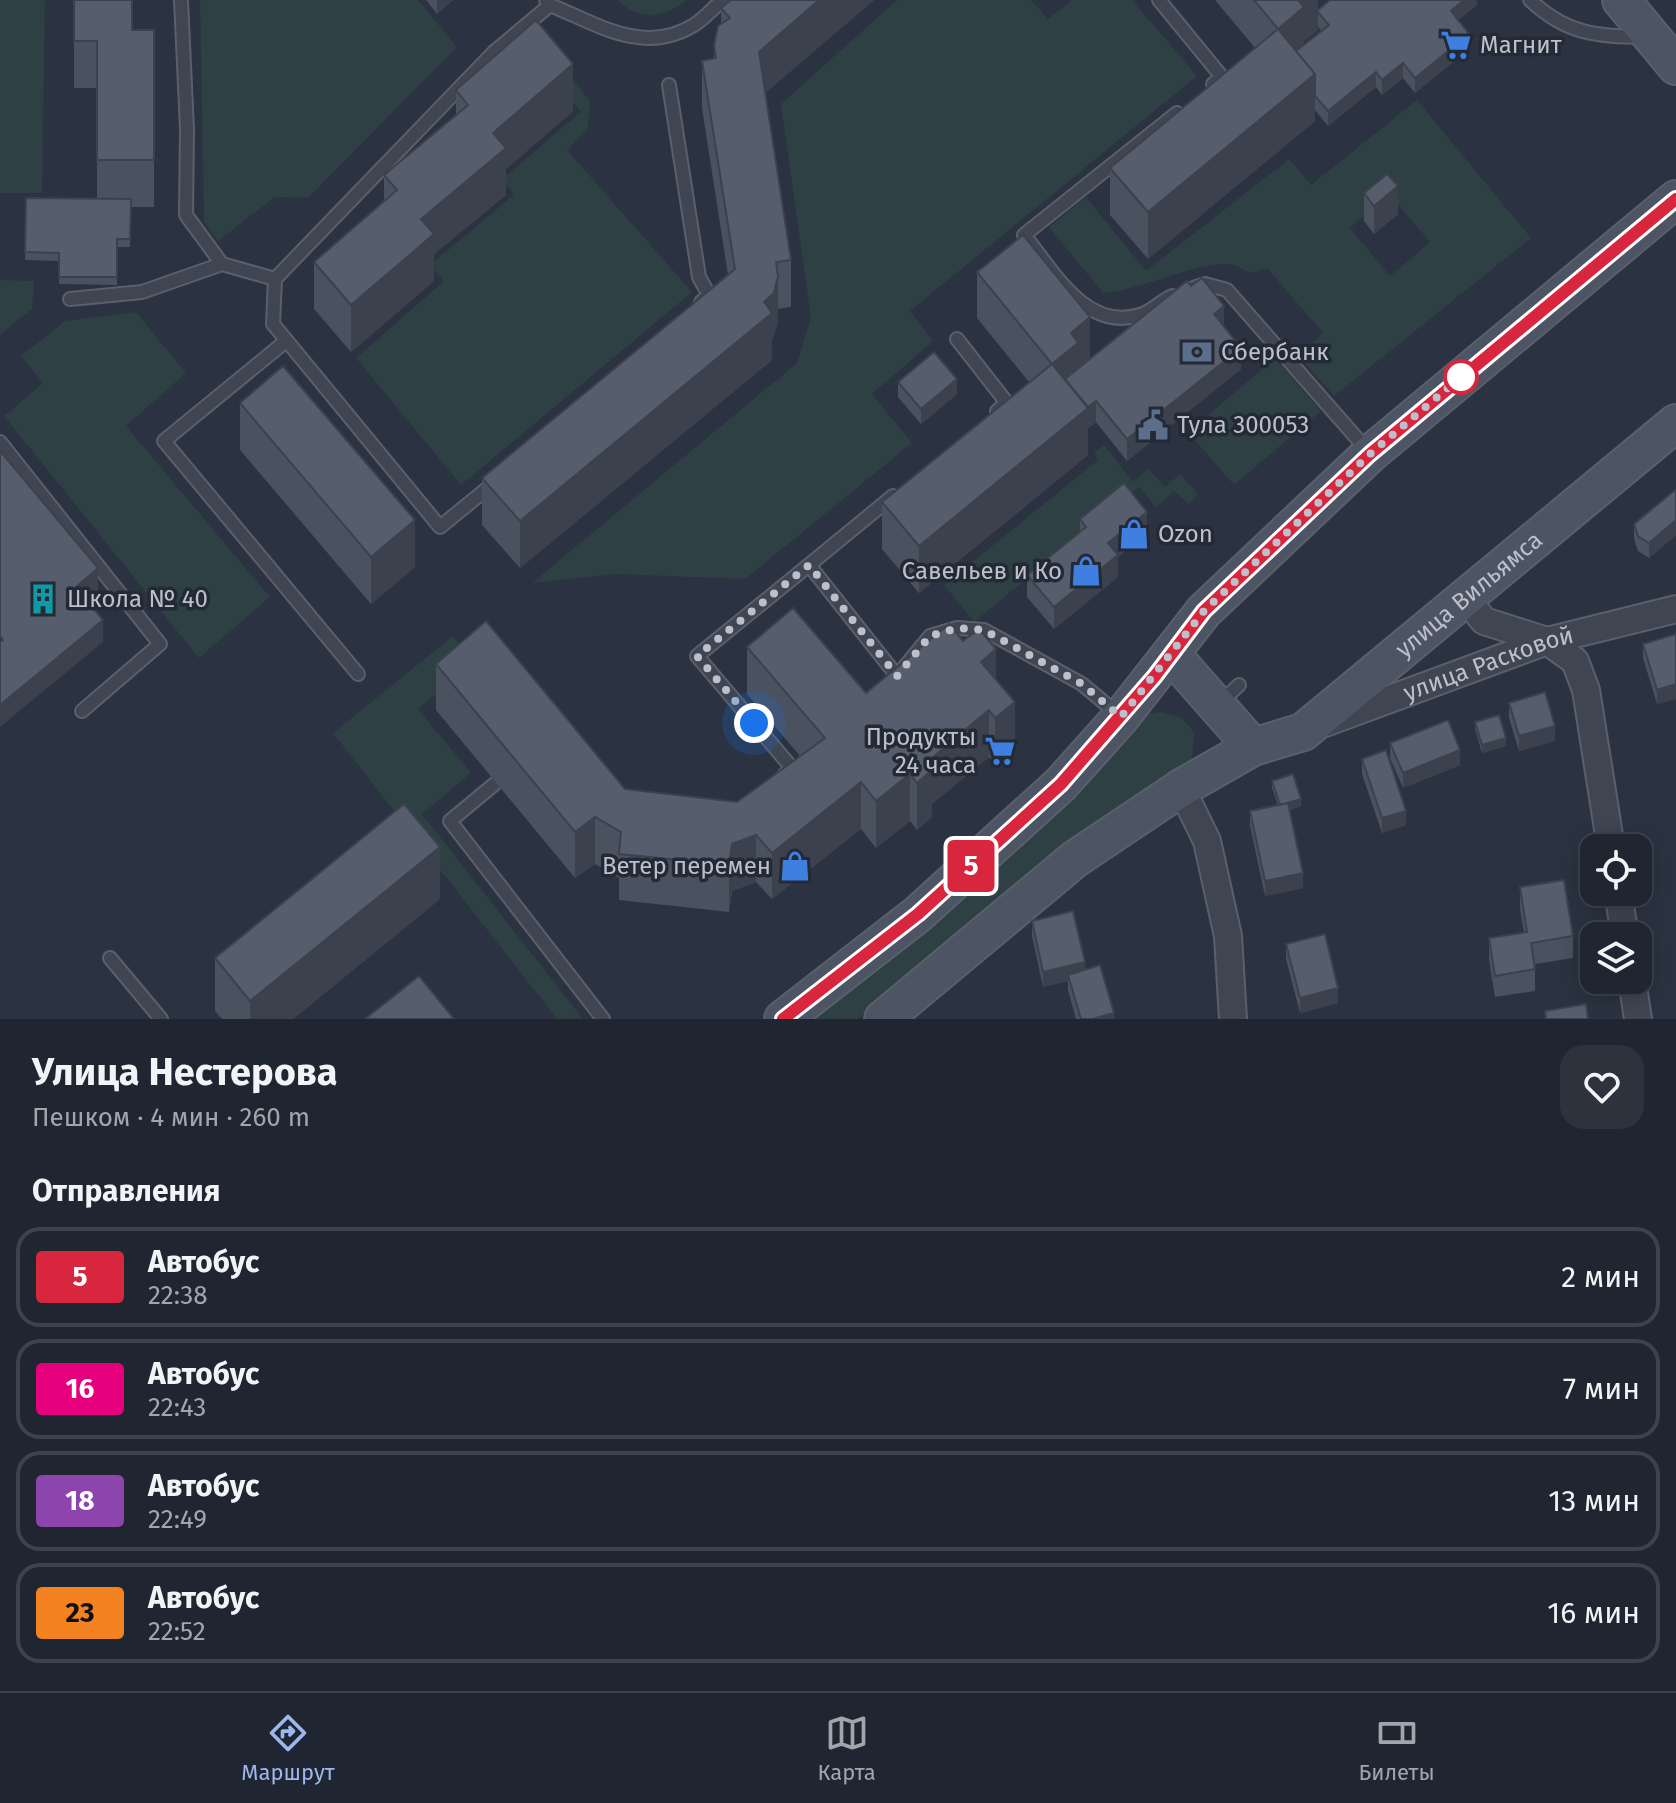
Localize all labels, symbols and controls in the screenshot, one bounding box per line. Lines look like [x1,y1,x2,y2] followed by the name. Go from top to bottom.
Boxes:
[1439,28,1473,62] supermarket icon: Магнит
[1480,31,1562,59] place label: Магнит
[1180,335,1214,369] bank icon: Сбербанк
[1221,338,1329,366] place label: Сбербанк
[1444,360,1478,394] unlabelled marker
[1136,408,1170,442] public building icon: Тула 300053
[1177,411,1309,439] place label: Тула 300053
[1117,517,1151,551] shop icon: Ozon
[1158,520,1213,548] place label: Ozon
[1390,526,1548,663] street label: улица Вильямса
[1069,554,1103,588] shop icon: Савельев и Ко
[902,557,1062,585] place label: Савельев и Ко
[26,582,60,616] building icon: Школа № 40
[67,585,208,613] place label: Школа № 40
[1400,621,1576,707] street label: улица Расковой
[734,703,774,743] your location
[866,723,976,779] place label: Продукты 24 часа
[983,734,1017,768] supermarket icon: Продукты 24 часа
[1580,834,1652,994] map controls
[1580,834,1652,906] button: locate
[945,840,997,892] line badge: 5
[778,849,812,883] shop icon: Ветер перемен
[963,849,979,882] text: 5
[602,852,771,880] place label: Ветер перемен
[1580,922,1652,994] button: layers
[1560,1045,1644,1129] button: heart
[32,1049,337,1095] text: Улица Нестерова
[32,1102,310,1133] text: Пешком · 4 мин · 260 m
[32,1173,221,1209] text: Отправления
[148,1244,259,1280] text: Автобус
[1561,1259,1640,1295] text: 2 мин
[72,1260,88,1293] text: 5
[148,1280,208,1311] text: 22:38
[148,1356,259,1392] text: Автобус
[1563,1371,1640,1407] text: 7 мин
[66,1372,94,1405] text: 16
[148,1392,206,1423] text: 22:43
[148,1468,259,1504] text: Автобус
[1548,1483,1640,1519] text: 13 мин
[65,1484,95,1517] text: 18
[148,1504,207,1535] text: 22:49
[148,1580,259,1616] text: Автобус
[1547,1595,1640,1631] text: 16 мин
[66,1596,94,1629] text: 23
[148,1616,206,1647] text: 22:52
[241,1711,335,1786] tab: Маршрут
[817,1711,876,1786] tab: Карта
[1359,1711,1435,1786] tab: Билеты

